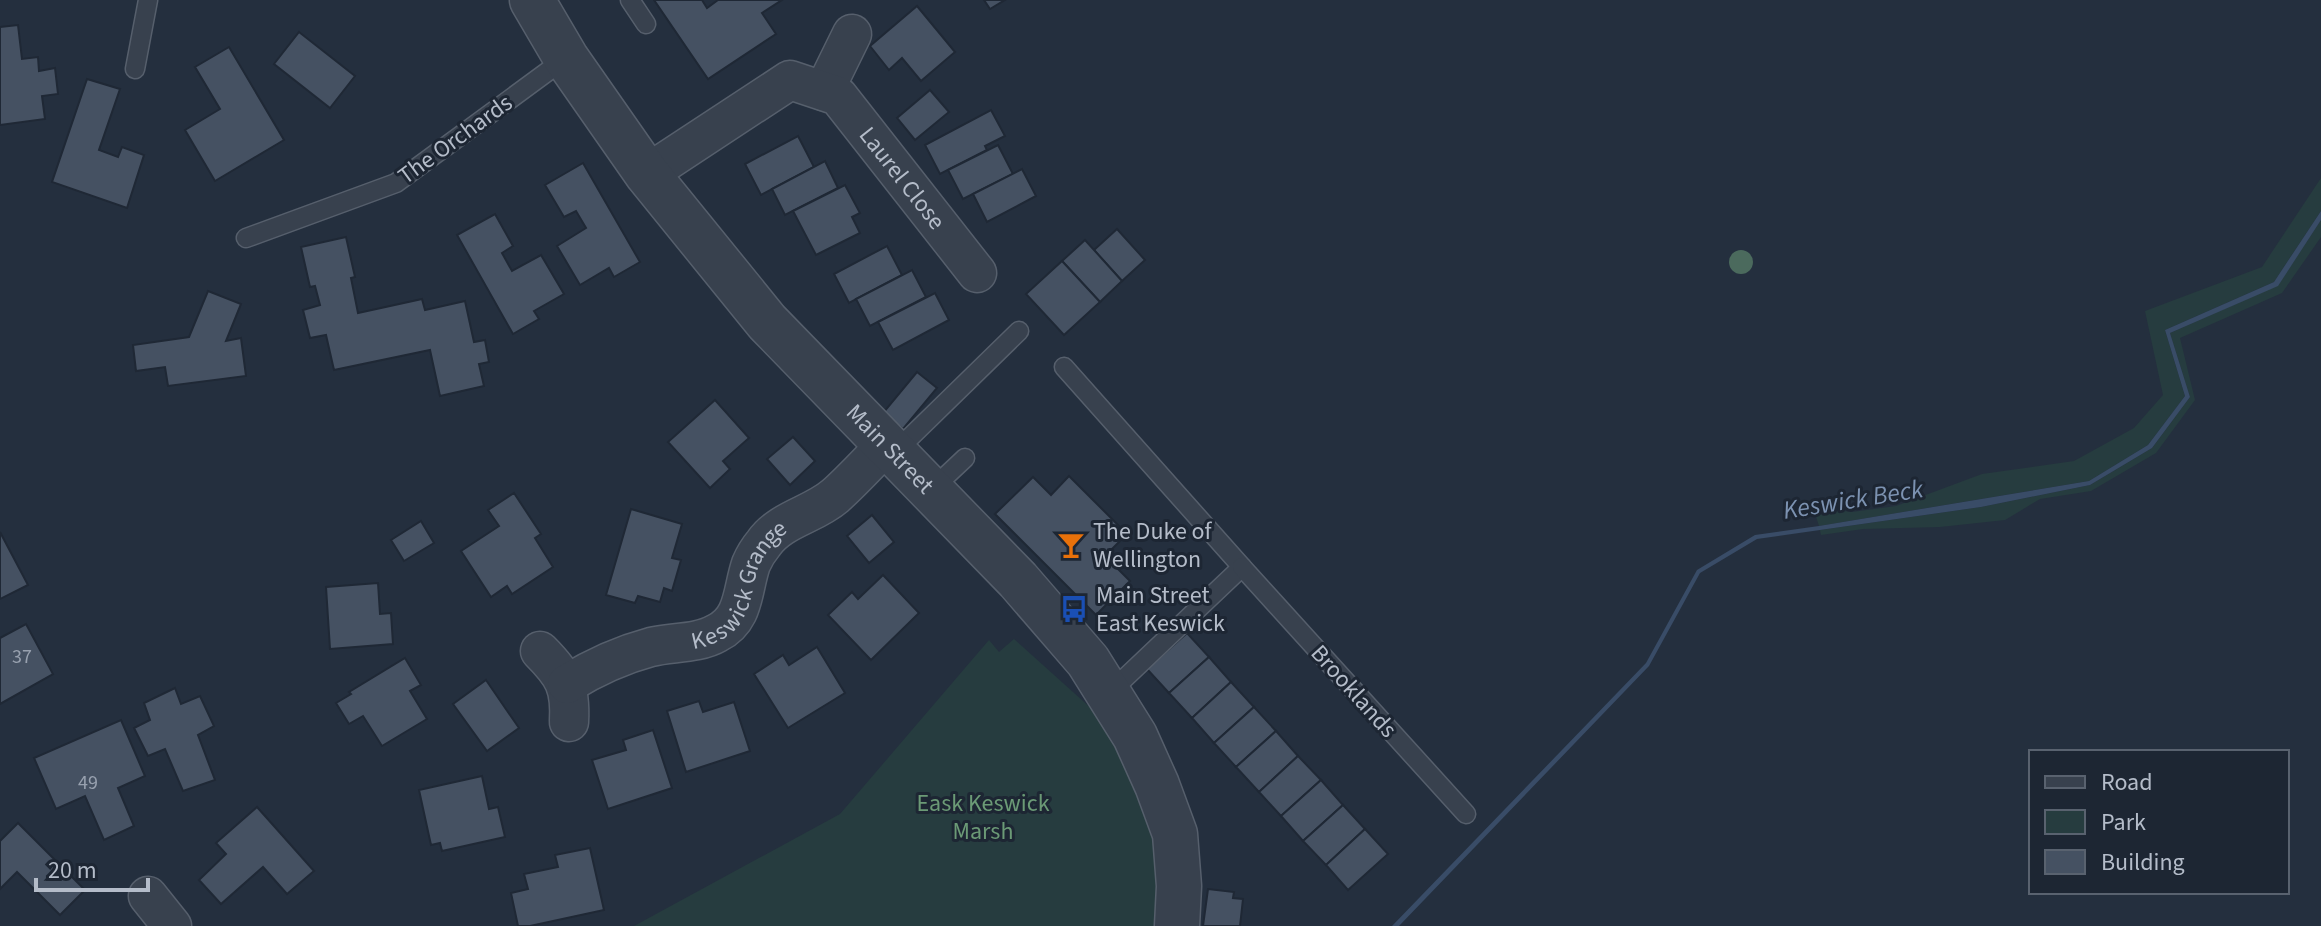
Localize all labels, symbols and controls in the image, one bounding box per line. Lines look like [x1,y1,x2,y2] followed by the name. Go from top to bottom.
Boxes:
[391,86,520,193] street label: The Orchards
[850,119,954,237] street label: Laurel Close
[838,396,942,502] street label: Main Street
[1780,470,1926,529] water label: Keswick Beck
[688,511,794,659] street label: Keswick Grange
[1093,514,1213,577] place label: The Duke of Wellington
[1056,530,1086,560] bar icon: The Duke of Wellington
[1096,578,1225,641] place label: Main Street East Keswick
[1059,594,1089,624] bus stop icon: Main Street East Keswick
[1302,637,1405,746] street label: Brooklands
[12,643,32,671] house number: 37
[2029,750,2289,894] legend
[2101,765,2153,800] text: Road
[78,769,98,797] house number: 49
[916,786,1050,849] park label: Eask Keswick Marsh
[2101,805,2146,840] text: Park
[36,842,148,892] scale bar
[2101,845,2185,880] text: Building
[48,853,97,888] text: 20 m

